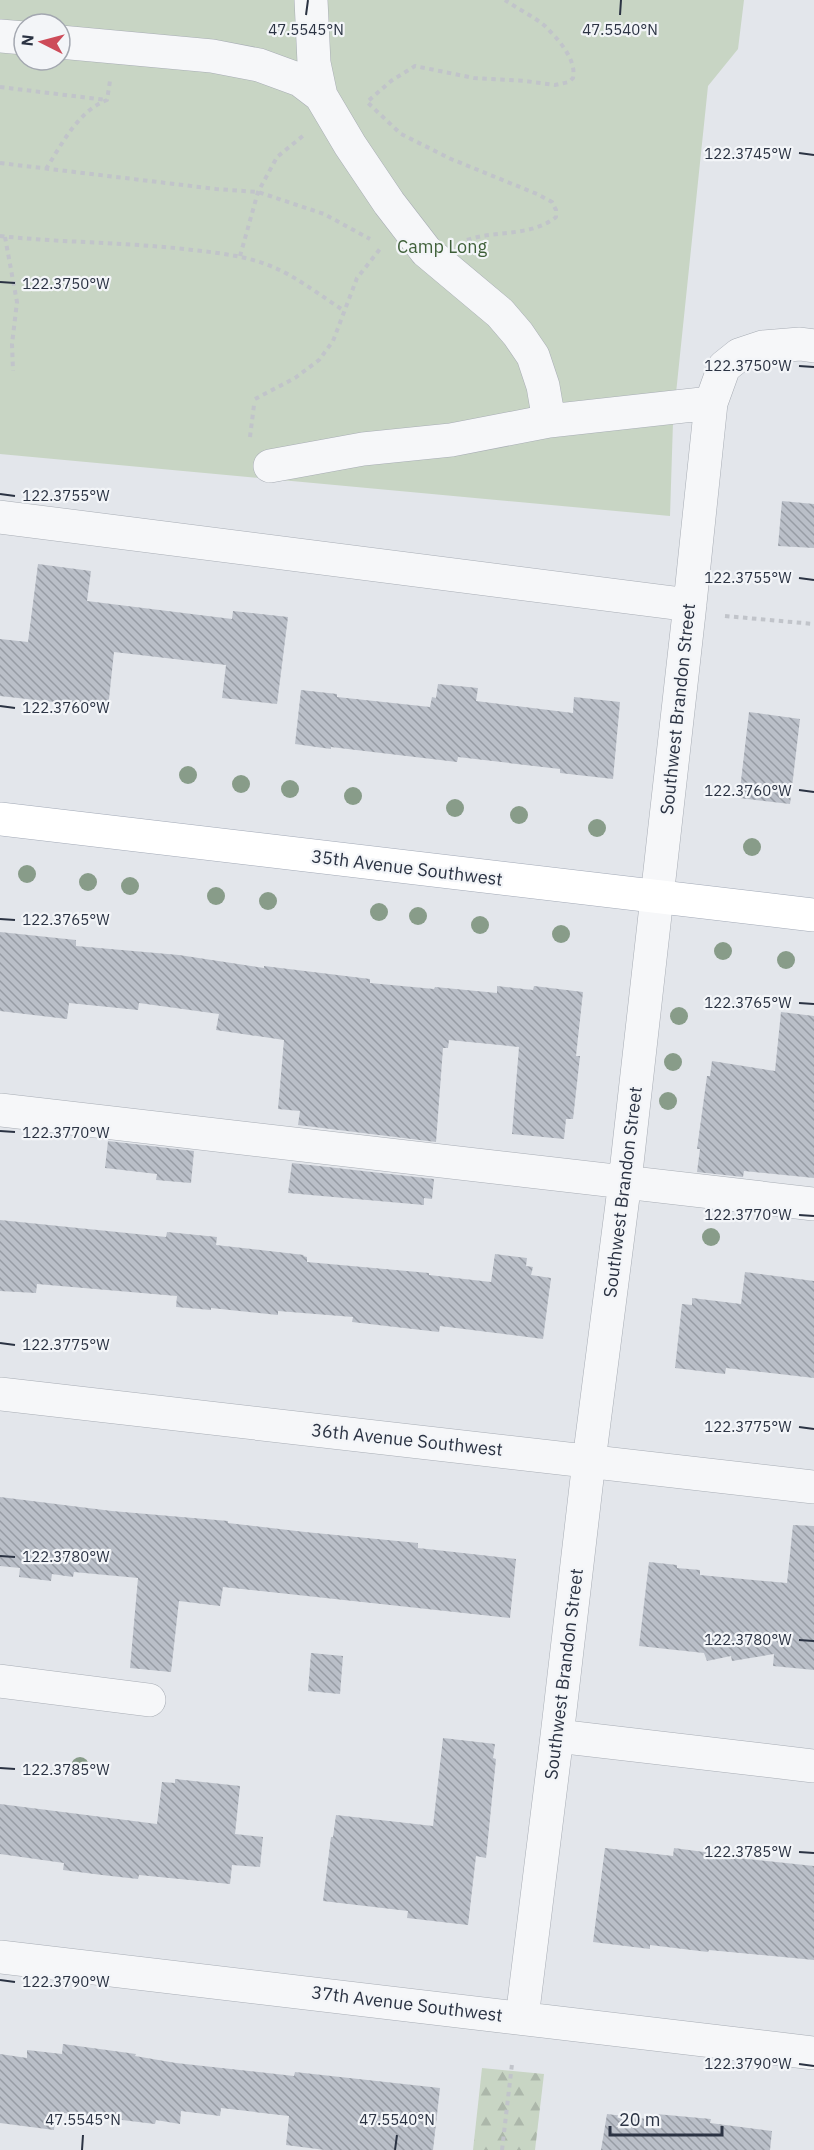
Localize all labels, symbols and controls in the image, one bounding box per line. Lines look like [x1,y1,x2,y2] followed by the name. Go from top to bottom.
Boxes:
[12,12,72,72] north arrow
[268,20,344,39] text: 47.5545°N
[582,20,658,39] text: 47.5540°N
[17,34,38,47] text: N
[704,144,792,163] text: 122.3745°W
[397,235,487,258] park label: Camp Long
[22,274,110,293] text: 122.3750°W
[704,356,792,375] text: 122.3750°W
[22,486,110,505] text: 122.3755°W
[704,568,792,587] text: 122.3755°W
[655,602,700,816] street label: Southwest Brandon Street
[22,698,110,717] text: 122.3760°W
[704,781,792,800] text: 122.3760°W
[310,844,504,891] street label: 35th Avenue Southwest
[22,910,110,929] text: 122.3765°W
[704,993,792,1012] text: 122.3765°W
[598,1085,647,1299] street label: Southwest Brandon Street
[22,1123,110,1142] text: 122.3770°W
[704,1205,792,1224] text: 122.3770°W
[22,1335,110,1354] text: 122.3775°W
[704,1417,792,1436] text: 122.3775°W
[310,1418,504,1461] street label: 36th Avenue Southwest
[22,1547,110,1566] text: 122.3780°W
[539,1567,588,1781] street label: Southwest Brandon Street
[704,1630,792,1649] text: 122.3780°W
[22,1760,110,1779] text: 122.3785°W
[704,1842,792,1861] text: 122.3785°W
[22,1972,110,1991] text: 122.3790°W
[310,1980,504,2027] street label: 37th Avenue Southwest
[704,2054,792,2073] text: 122.3790°W
[610,2099,722,2137] scale bar
[619,2108,661,2131] text: 20 m
[45,2110,121,2129] text: 47.5545°N
[359,2110,435,2129] text: 47.5540°N

